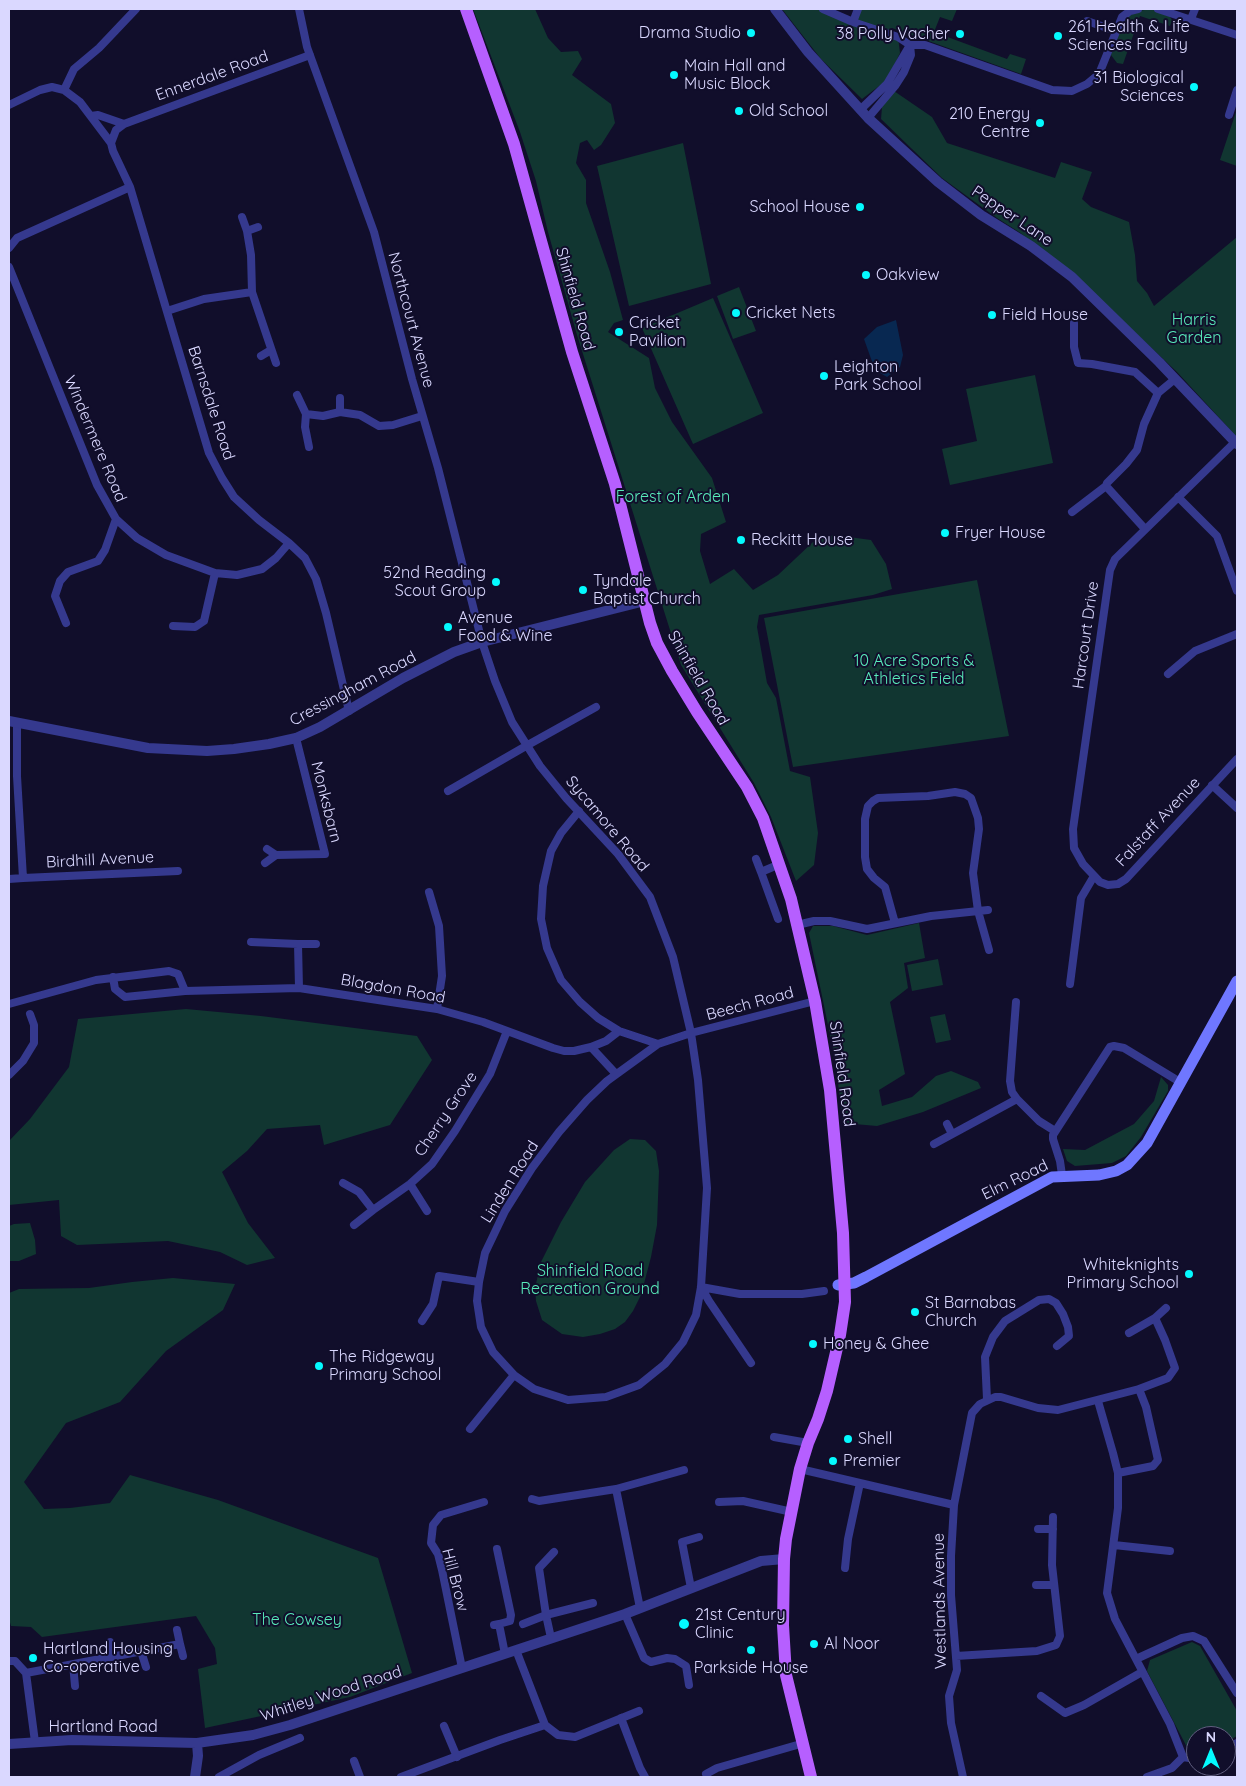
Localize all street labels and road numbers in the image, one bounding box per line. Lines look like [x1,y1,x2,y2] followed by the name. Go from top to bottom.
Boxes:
[153,47,271,105] street label: Ennerdale Road
[968,182,1056,250] street label: Pepper Lane
[551,245,599,353] street label: Shinfield Road
[384,250,438,390] street label: Northcourt Avenue
[183,343,239,463] street label: Barnsdale Road
[60,373,130,505] street label: Windermere Road
[1069,580,1103,690] street label: Harcourt Drive
[663,627,733,729] street label: Shinfield Road
[287,648,419,730] street label: Cressingham Road
[307,759,345,845] street label: Monksbarn
[561,772,653,876] street label: Sycamore Road
[1112,773,1204,871] street label: Falstaff Avenue
[45,848,155,872] street label: Birdhill Avenue
[339,970,447,1008] street label: Blagdon Road
[704,983,796,1025] street label: Beech Road
[825,1020,859,1128] street label: Shinfield Road
[411,1068,481,1160] street label: Cherry Grove
[477,1137,543,1227] street label: Linden Road
[979,1156,1051,1204] street label: Elm Road
[929,1533,951,1669] street label: Westlands Avenue
[437,1546,473,1614] street label: Hill Brow
[258,1662,404,1726] street label: Whitley Wood Road
[48,1717,158,1737] street label: Hartland Road

